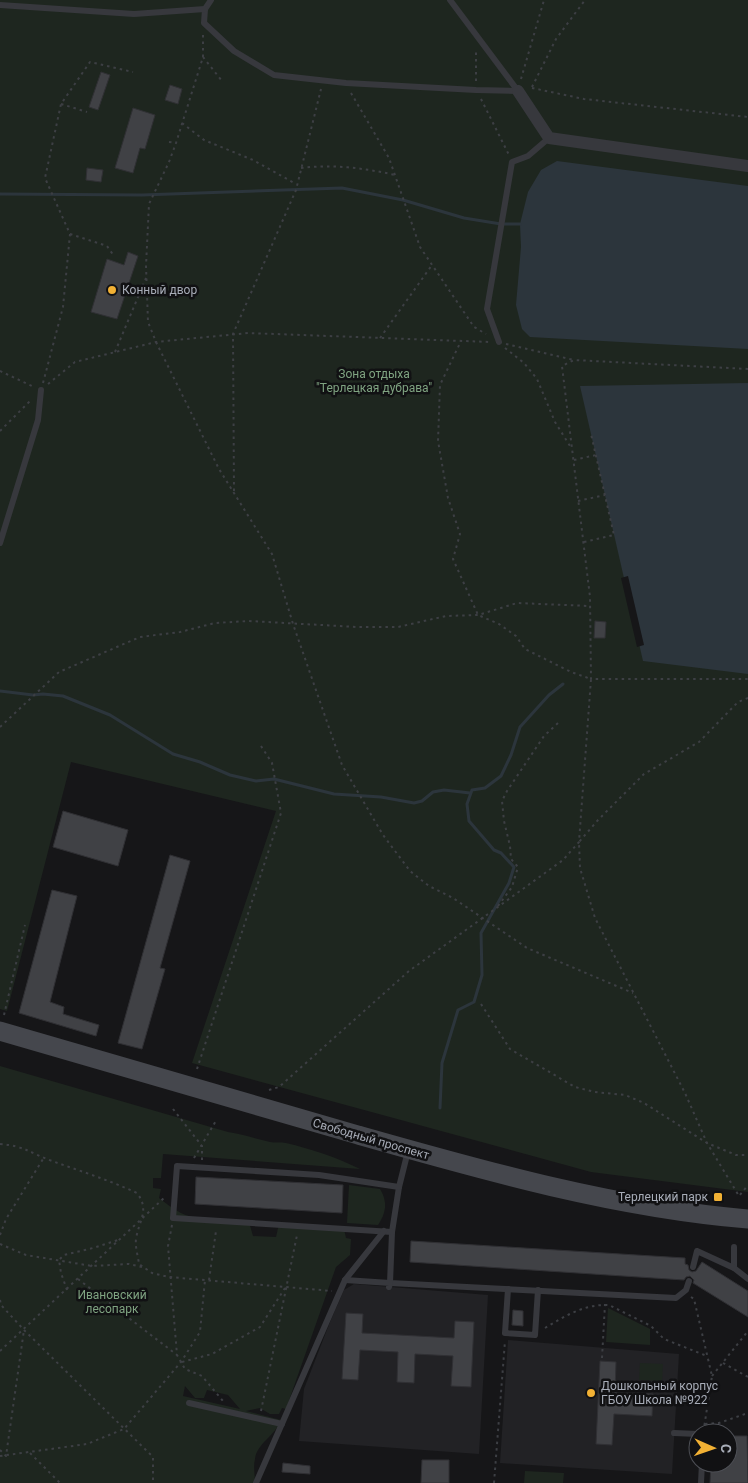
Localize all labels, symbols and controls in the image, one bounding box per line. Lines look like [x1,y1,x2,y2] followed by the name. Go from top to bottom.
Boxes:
[122,283,197,297] place label: Конный двор
[106,284,118,296] marker: Конный двор
[316,367,432,395] park label: Зона отдыха "Терлецкая дубрава"
[311,1116,431,1162] street label: Свободный проспект
[618,1190,709,1204] place label: Терлецкий парк
[712,1191,724,1203] marker: Терлецкий парк
[77,1288,147,1316] park label: Ивановский лесопарк
[601,1379,718,1407] place label: Дошкольный корпус ГБОУ Школа №922
[585,1387,597,1399] marker: Дошкольный корпус ГБОУ Школа №922
[688,1423,738,1473] north arrow
[718,1444,734,1453] text: С

